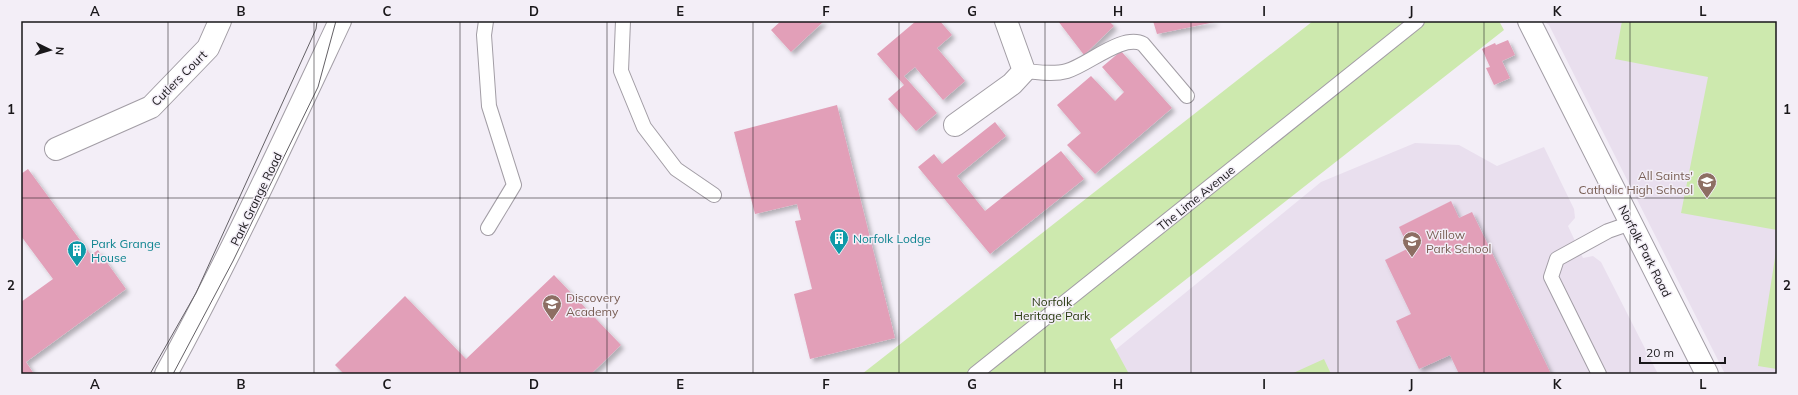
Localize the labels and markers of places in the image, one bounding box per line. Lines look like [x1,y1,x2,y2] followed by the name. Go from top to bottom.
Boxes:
[1578,168,1693,197] place label: All Saints' Catholic High School
[1696,171,1718,199] school or university icon: All Saints' Catholic High School
[828,227,850,255] building icon: Norfolk Lodge
[1426,227,1491,256] place label: Willow Park School
[1401,230,1423,258] school or university icon: Willow Park School
[853,231,931,246] place label: Norfolk Lodge
[91,236,160,265] place label: Park Grange House
[66,239,88,267] building icon: Park Grange House
[566,290,621,319] place label: Discovery Academy
[541,293,563,321] school or university icon: Discovery Academy

